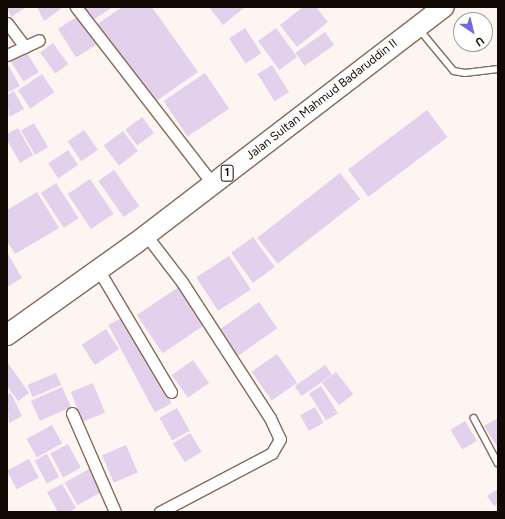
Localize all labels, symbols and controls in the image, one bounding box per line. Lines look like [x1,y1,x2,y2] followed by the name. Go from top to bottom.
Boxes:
[453,12,493,52] north arrow
[473,34,486,49] text: U
[244,36,400,164] street label: Jalan Sultan Mahmud Badaruddin II
[220,164,234,182] road number: 1

